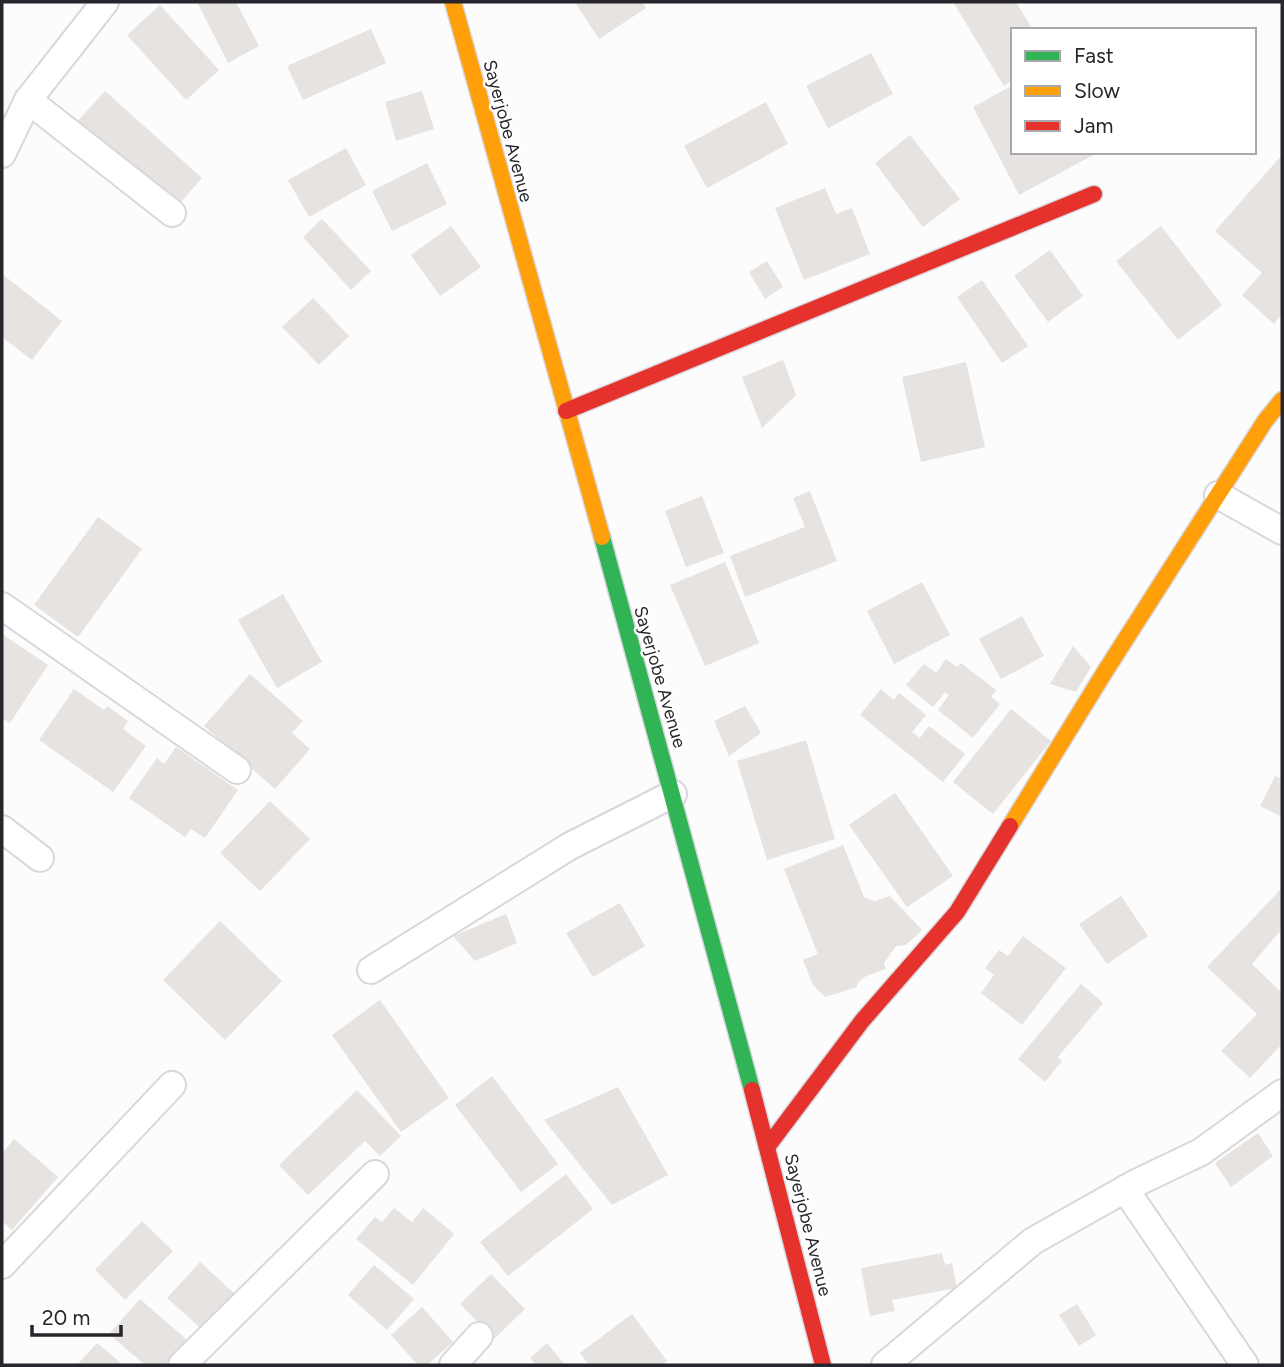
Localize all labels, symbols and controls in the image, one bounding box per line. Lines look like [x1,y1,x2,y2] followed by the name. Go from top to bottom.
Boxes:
[1011,28,1256,154] legend
[1074,43,1114,68] text: Fast
[478,58,538,205] street label: Sayerjobe Avenue
[1074,78,1120,103] text: Slow
[1074,113,1113,138] text: Jam
[629,604,691,750] street label: Sayerjobe Avenue
[780,1151,836,1299] street label: Sayerjobe Avenue
[32,1294,121,1338] scale bar
[42,1305,90,1330] text: 20 m

